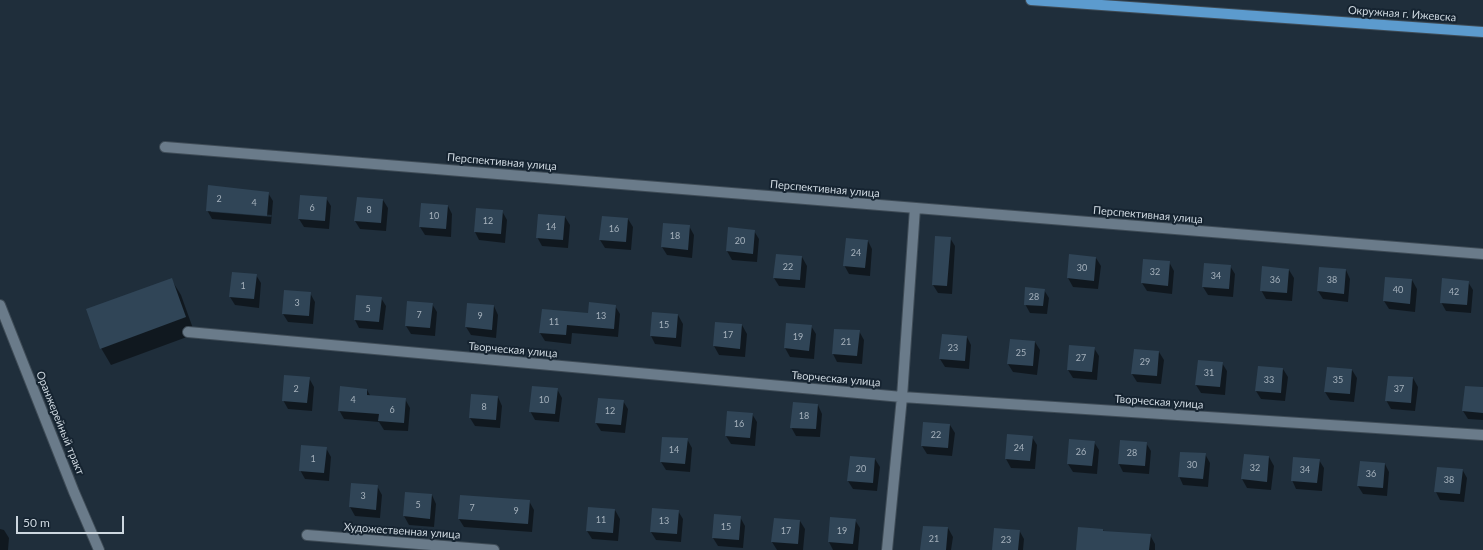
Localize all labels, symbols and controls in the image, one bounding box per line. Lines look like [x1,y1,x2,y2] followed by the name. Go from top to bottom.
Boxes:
[1347,4,1457,24] street label: Окружная г. Ижевска
[447,151,557,173] street label: Перспективная улица
[770,178,880,200] street label: Перспективная улица
[216,194,222,204] house number: 2
[251,198,257,208] house number: 4
[309,203,315,213] house number: 6
[1093,204,1203,226] street label: Перспективная улица
[366,205,372,215] house number: 8
[429,211,439,221] house number: 10
[483,216,493,226] house number: 12
[546,222,556,232] house number: 14
[609,224,619,234] house number: 16
[670,231,680,241] house number: 18
[735,236,745,246] house number: 20
[851,248,861,258] house number: 24
[783,262,793,272] house number: 22
[1077,263,1087,273] house number: 30
[1150,267,1160,277] house number: 32
[1211,271,1221,281] house number: 34
[1270,275,1280,285] house number: 36
[1327,275,1337,285] house number: 38
[240,281,246,291] house number: 1
[1393,285,1403,295] house number: 40
[1449,287,1459,297] house number: 42
[1029,292,1039,302] house number: 28
[294,298,300,308] house number: 3
[365,304,371,314] house number: 5
[416,310,422,320] house number: 7
[477,311,483,321] house number: 9
[596,311,606,321] house number: 13
[549,317,559,327] house number: 11
[659,320,669,330] house number: 15
[723,330,733,340] house number: 17
[793,332,803,342] house number: 19
[841,337,851,347] house number: 21
[468,340,558,360] street label: Творческая улица
[948,343,958,353] house number: 23
[1016,348,1026,358] house number: 25
[1076,353,1086,363] house number: 27
[1140,357,1150,367] house number: 29
[1204,368,1214,378] house number: 31
[33,369,87,477] street label: Оранжерейный тракт
[791,369,881,389] street label: Творческая улица
[1264,375,1274,385] house number: 33
[1333,375,1343,385] house number: 35
[293,384,299,394] house number: 2
[1394,384,1404,394] house number: 37
[1114,392,1204,412] street label: Творческая улица
[350,395,356,405] house number: 4
[539,395,549,405] house number: 10
[481,402,487,412] house number: 8
[389,405,395,415] house number: 6
[605,406,615,416] house number: 12
[799,411,809,421] house number: 18
[734,419,744,429] house number: 16
[931,430,941,440] house number: 22
[1014,443,1024,453] house number: 24
[669,445,679,455] house number: 14
[1076,447,1086,457] house number: 26
[1127,448,1137,458] house number: 28
[310,454,316,464] house number: 1
[1187,460,1197,470] house number: 30
[1250,463,1260,473] house number: 32
[856,464,866,474] house number: 20
[1300,465,1310,475] house number: 34
[1366,469,1376,479] house number: 36
[1444,475,1454,485] house number: 38
[360,491,366,501] house number: 3
[415,500,421,510] house number: 5
[469,503,475,513] house number: 7
[513,506,519,516] house number: 9
[18,508,126,534] scale bar
[23,515,50,530] text: 50 m
[596,515,606,525] house number: 11
[659,516,669,526] house number: 13
[343,520,461,542] street label: Художественная улица
[721,522,731,532] house number: 15
[781,526,791,536] house number: 17
[837,526,847,536] house number: 19
[929,534,939,544] house number: 21
[1001,535,1011,545] house number: 23

